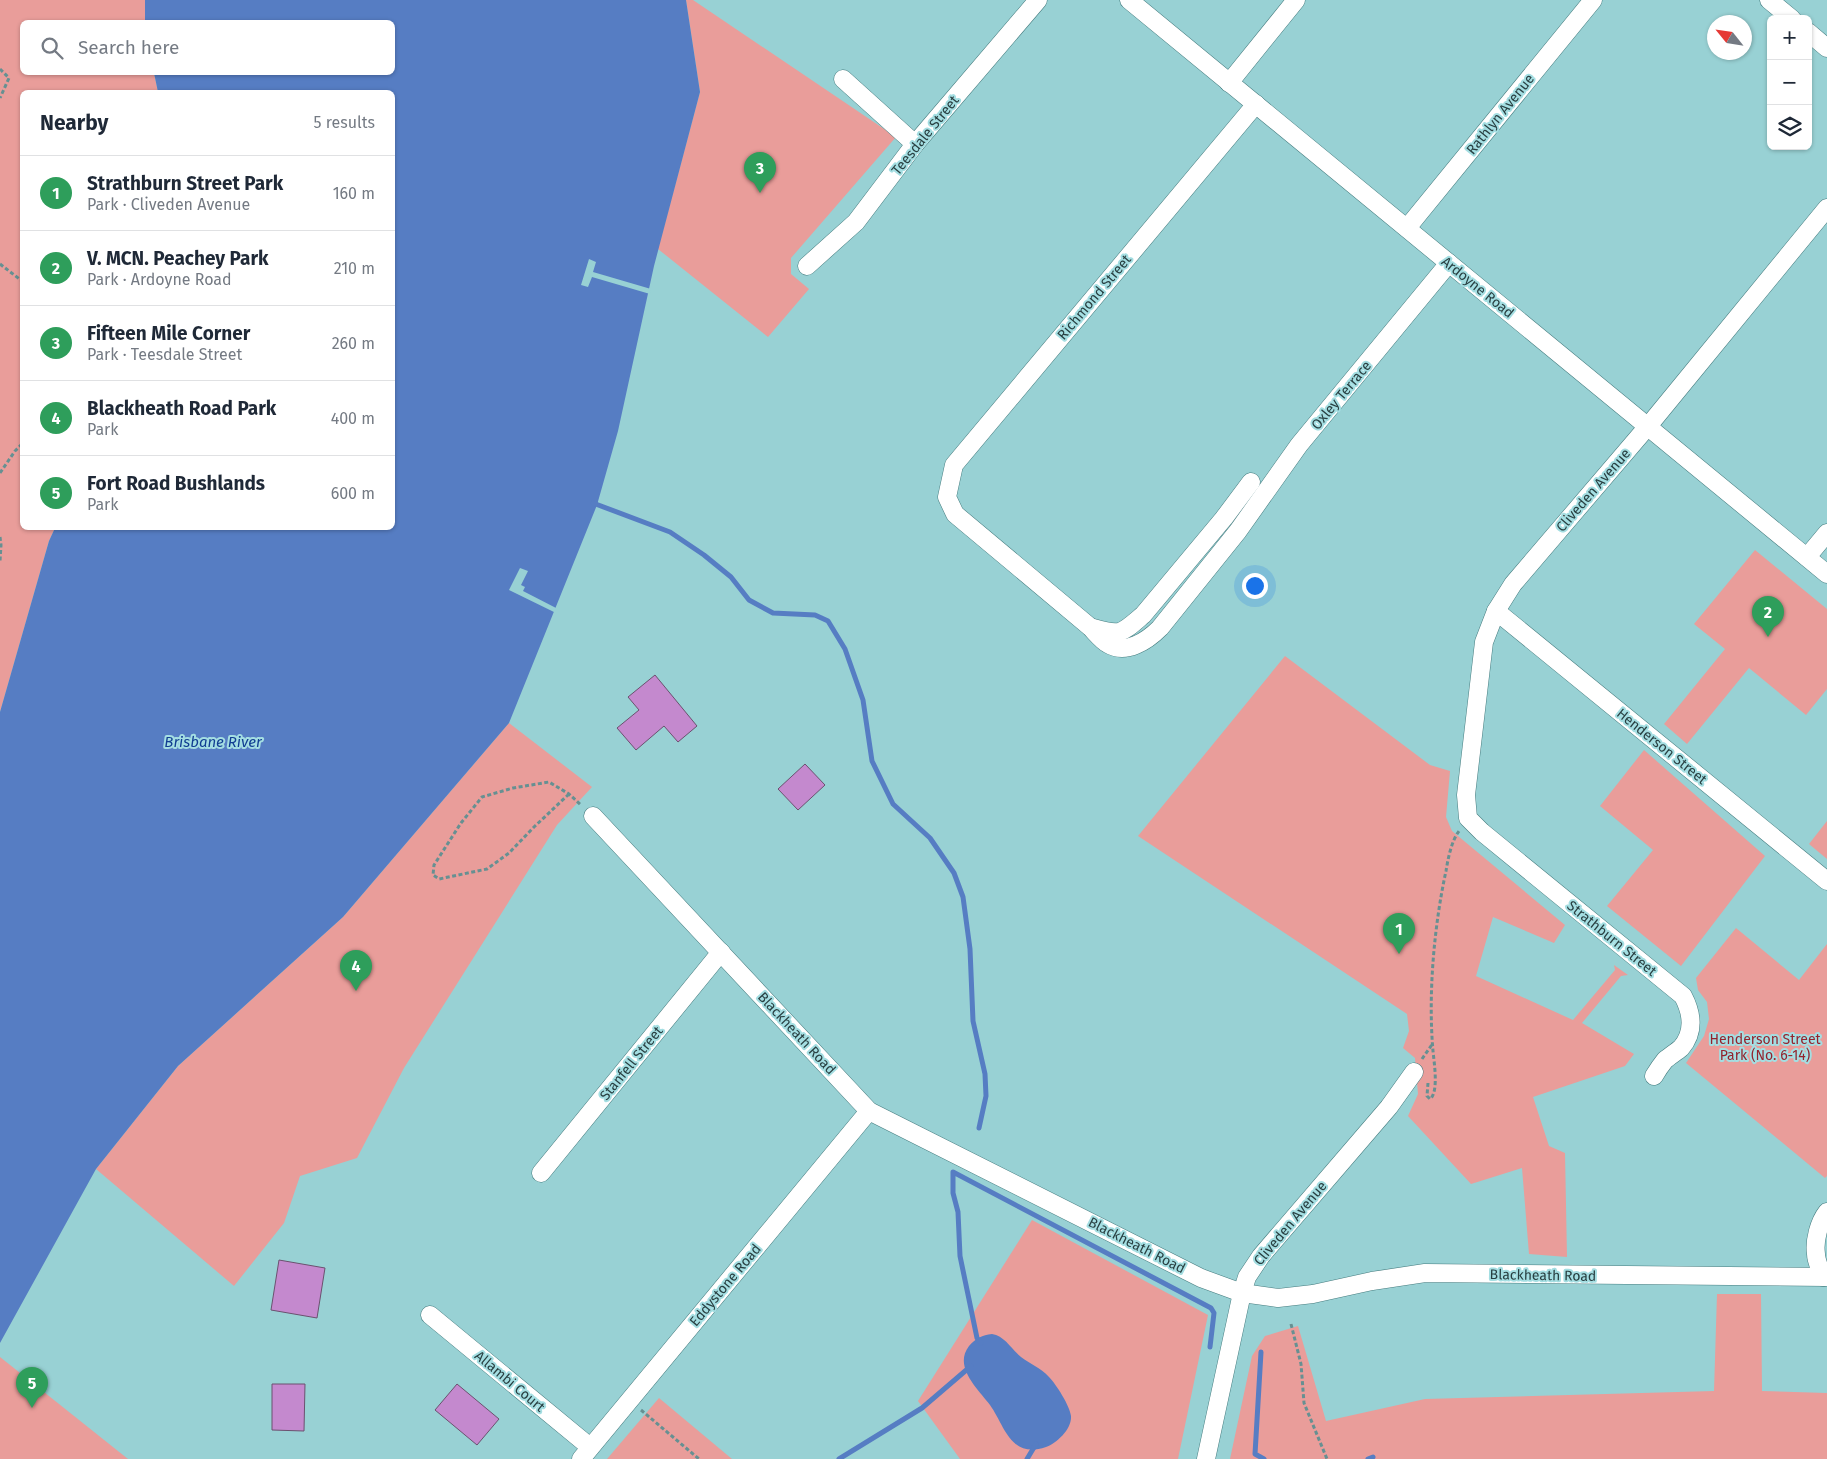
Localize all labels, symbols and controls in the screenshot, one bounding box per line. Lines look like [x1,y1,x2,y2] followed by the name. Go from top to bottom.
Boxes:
[1707,15,1752,60] north arrow
[1767,15,1812,150] map controls
[1767,15,1812,60] button: +
[20,20,395,75] search box
[38,34,66,62] icon: search
[78,36,179,59] text: Search here
[1767,60,1812,105] button: −
[1463,71,1538,158] street label: Rathlyn Avenue
[888,91,963,179] street label: Teesdale Street
[1767,105,1812,150] button: layers
[40,110,108,136] text: Nearby
[314,113,375,132] text: 5 results
[744,152,776,193] pin: 3
[87,172,283,195] text: Strathburn Street Park
[52,184,60,203] text: 1
[333,184,375,203] text: 160 m
[87,195,250,214] text: Park · Cliveden Avenue
[87,247,269,270] text: V. MCN. Peachey Park
[1054,251,1135,343] street label: Richmond Street
[1438,253,1517,322] street label: Ardoyne Road
[52,259,60,278] text: 2
[334,259,375,278] text: 210 m
[87,270,232,289] text: Park · Ardoyne Road
[87,322,250,345] text: Fifteen Mile Corner
[52,334,60,353] text: 3
[332,334,375,353] text: 260 m
[87,345,242,364] text: Park · Teesdale Street
[1308,357,1375,433] street label: Oxley Terrace
[87,397,276,420] text: Blackheath Road Park
[51,409,61,428] text: 4
[331,409,375,428] text: 400 m
[87,420,119,439] text: Park
[1553,445,1634,535] street label: Cliveden Avenue
[87,472,265,495] text: Fort Road Bushlands
[52,484,60,503] text: 5
[331,484,375,503] text: 600 m
[87,495,119,514] text: Park
[1242,573,1268,599] your location
[1752,596,1784,637] pin: 2
[1613,705,1711,789] street label: Henderson Street
[164,733,263,751] water label: Brisbane River
[1563,897,1661,980] street label: Strathburn Street
[1383,913,1415,954] pin: 1
[340,950,372,991] pin: 4
[754,989,839,1078] street label: Blackheath Road
[596,1022,667,1104] street label: Stanfell Street
[1709,1031,1822,1064] park label: Henderson Street Park (No. 6-14)
[1250,1178,1331,1269] street label: Cliveden Avenue
[1085,1214,1188,1277] street label: Blackheath Road
[686,1241,765,1330] street label: Eddystone Road
[1490,1266,1596,1285] street label: Blackheath Road
[471,1347,549,1416] street label: Allambi Court
[16,1367,48,1408] pin: 5

